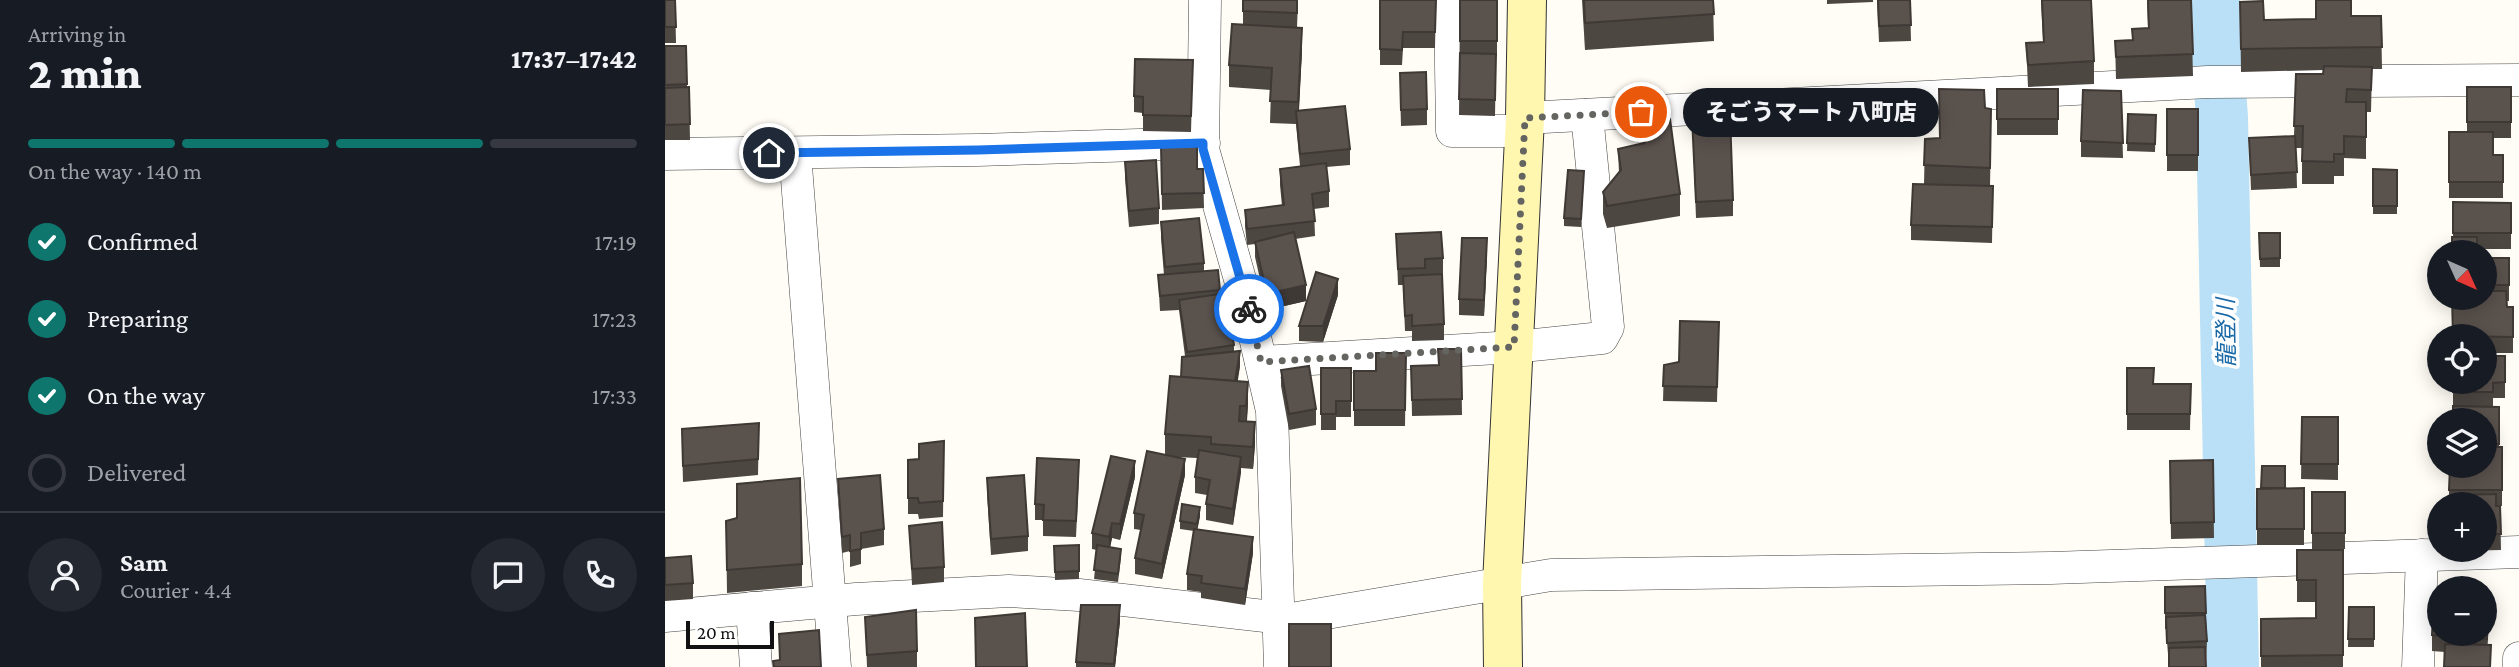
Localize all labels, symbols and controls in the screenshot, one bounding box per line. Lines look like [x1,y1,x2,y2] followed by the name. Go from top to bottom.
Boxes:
[28,21,126,47] text: Arriving in
[511,45,637,74] text: 17:37–17:42
[28,47,142,98] text: 2 min
[1611,82,1671,142] pin
[1683,88,1939,136] callout: そごうマート 八町店
[1622,93,1660,131] icon: bag
[1705,99,1917,125] text: そごうマート 八町店
[739,123,799,183] pin
[750,134,788,172] icon: home
[28,158,202,184] text: On the way · 140 m
[28,223,66,261] icon: check
[87,227,198,256] text: Confirmed
[595,229,637,255] text: 17:19
[2427,240,2497,310] north arrow
[2427,240,2497,646] map controls
[1214,274,1284,344] courier
[1230,290,1268,328] icon: bike
[2212,295,2240,368] water label: 龍登川
[28,300,66,338] icon: check
[87,304,188,333] text: Preparing
[592,306,637,332] text: 17:23
[2427,324,2497,394] button: locate
[28,377,66,415] icon: check
[87,381,205,410] text: On the way
[592,383,637,409] text: 17:33
[2427,408,2497,478] button: layers
[87,458,186,487] text: Delivered
[2427,492,2497,562] button: +
[28,538,102,612] button: person
[471,538,545,612] button: chat
[563,538,637,612] button: phone
[120,548,168,577] text: Sam
[2427,576,2497,646] button: −
[120,577,232,603] text: Courier · 4.4
[686,618,773,650] scale bar
[697,622,736,643] text: 20 m

